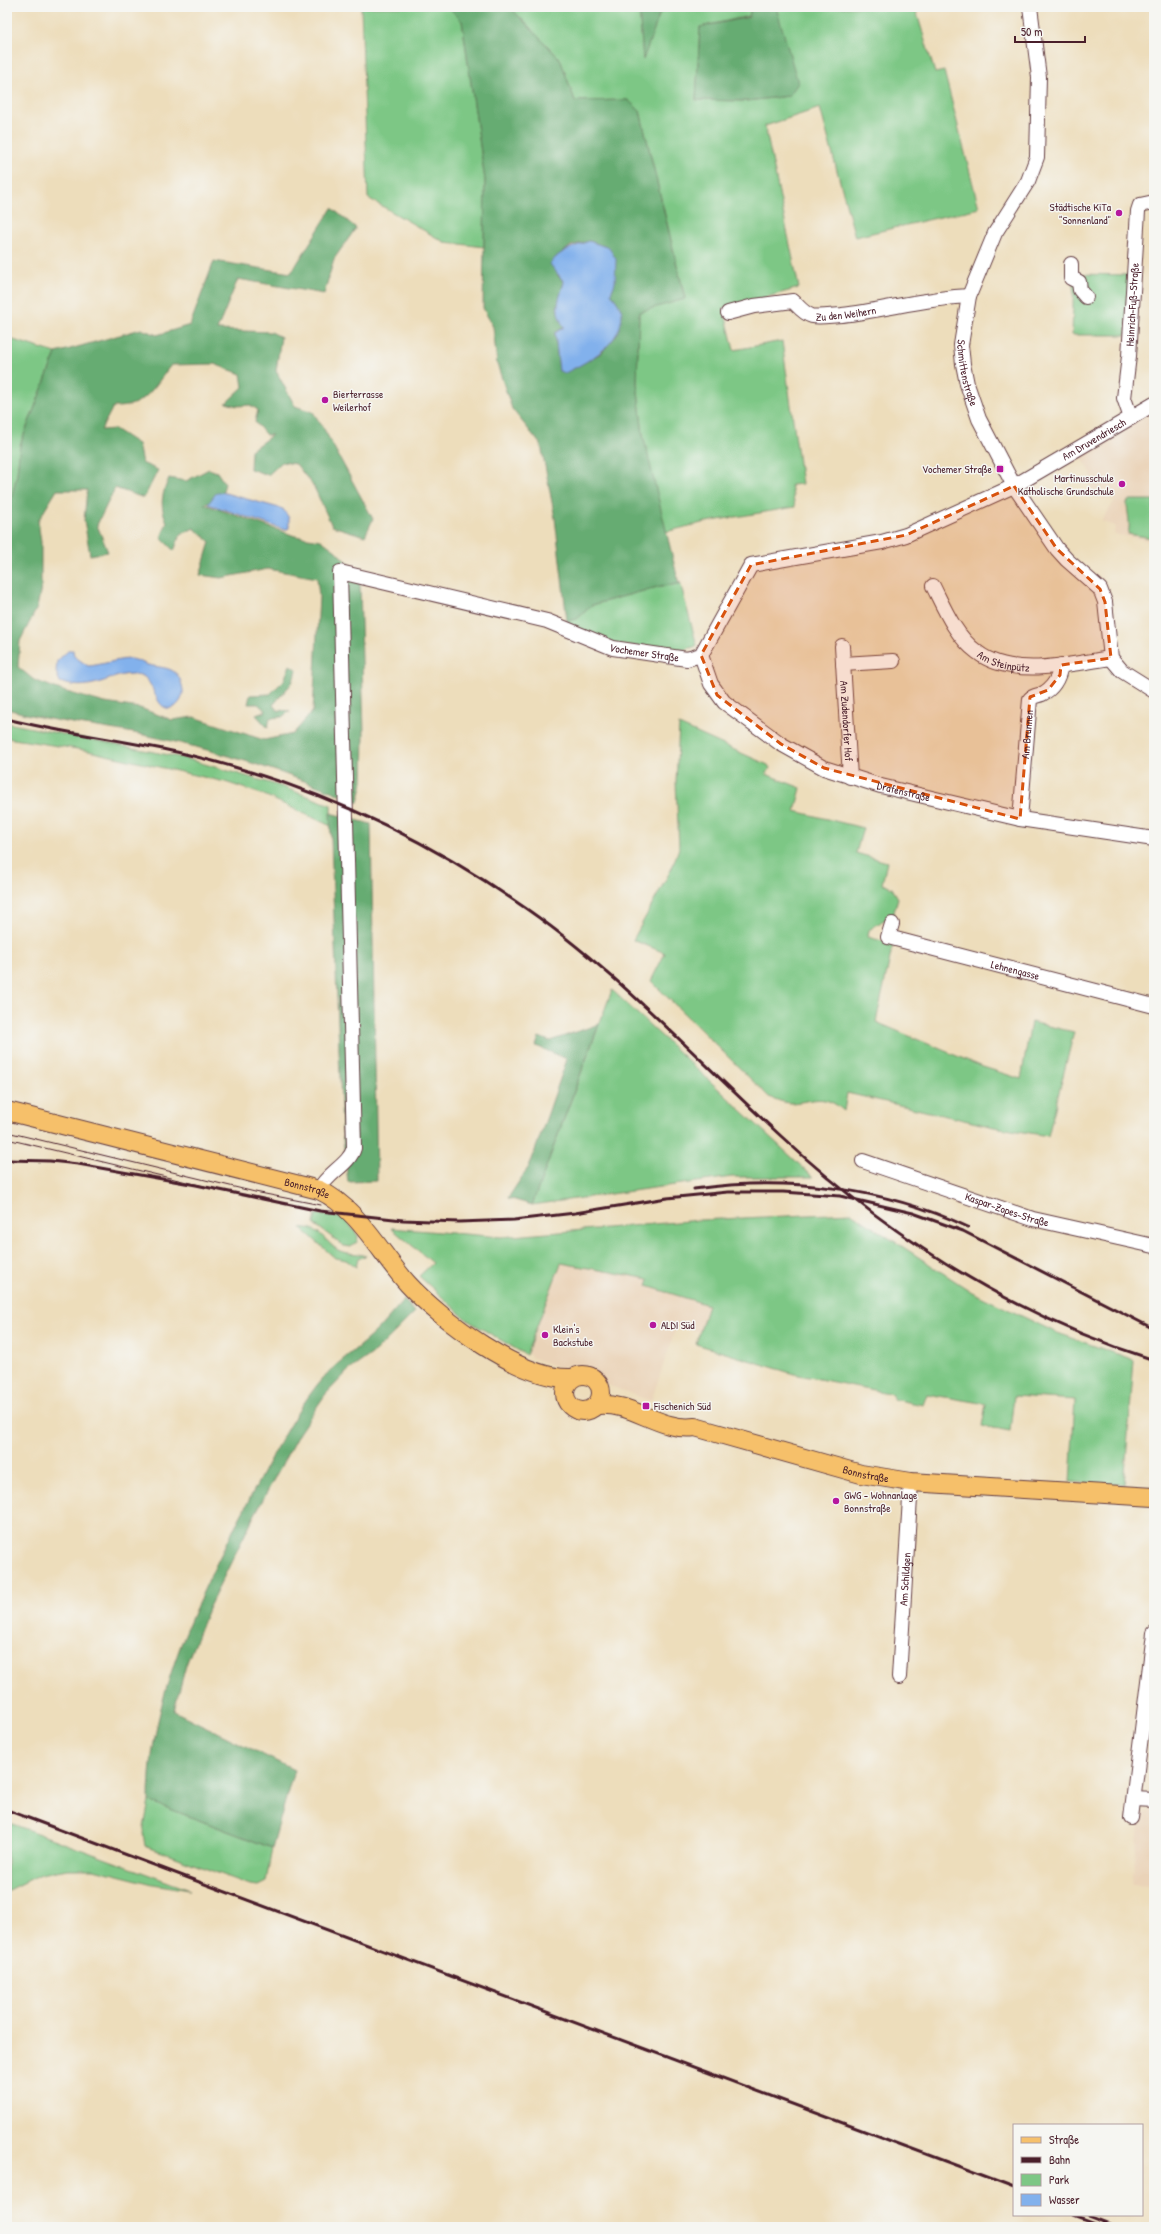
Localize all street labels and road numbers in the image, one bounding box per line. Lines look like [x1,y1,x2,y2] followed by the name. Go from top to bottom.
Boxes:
[1123,262,1142,347] street label: Heinrich-Fuß-Straße
[816,303,877,324] street label: Zu den Weihern
[954,338,981,408] street label: Schmittenstraße
[1059,415,1129,463] street label: Am Druvendriesch
[607,640,681,665] street label: Vochemer Straße
[975,647,1030,675] street label: Am Steinpütz
[837,680,856,762] street label: Am Zudendorfer Hof
[1018,709,1036,759] street label: Am Brunnen
[875,778,932,805] street label: Drafenstraße
[989,957,1042,983] street label: Lehnengasse
[283,1175,333,1202] street label: Bonnstraße
[963,1189,1051,1229] street label: Kaspar-Zopes-Straße
[841,1462,891,1485] street label: Bonnstraße
[896,1552,914,1606] street label: Am Schildgen

